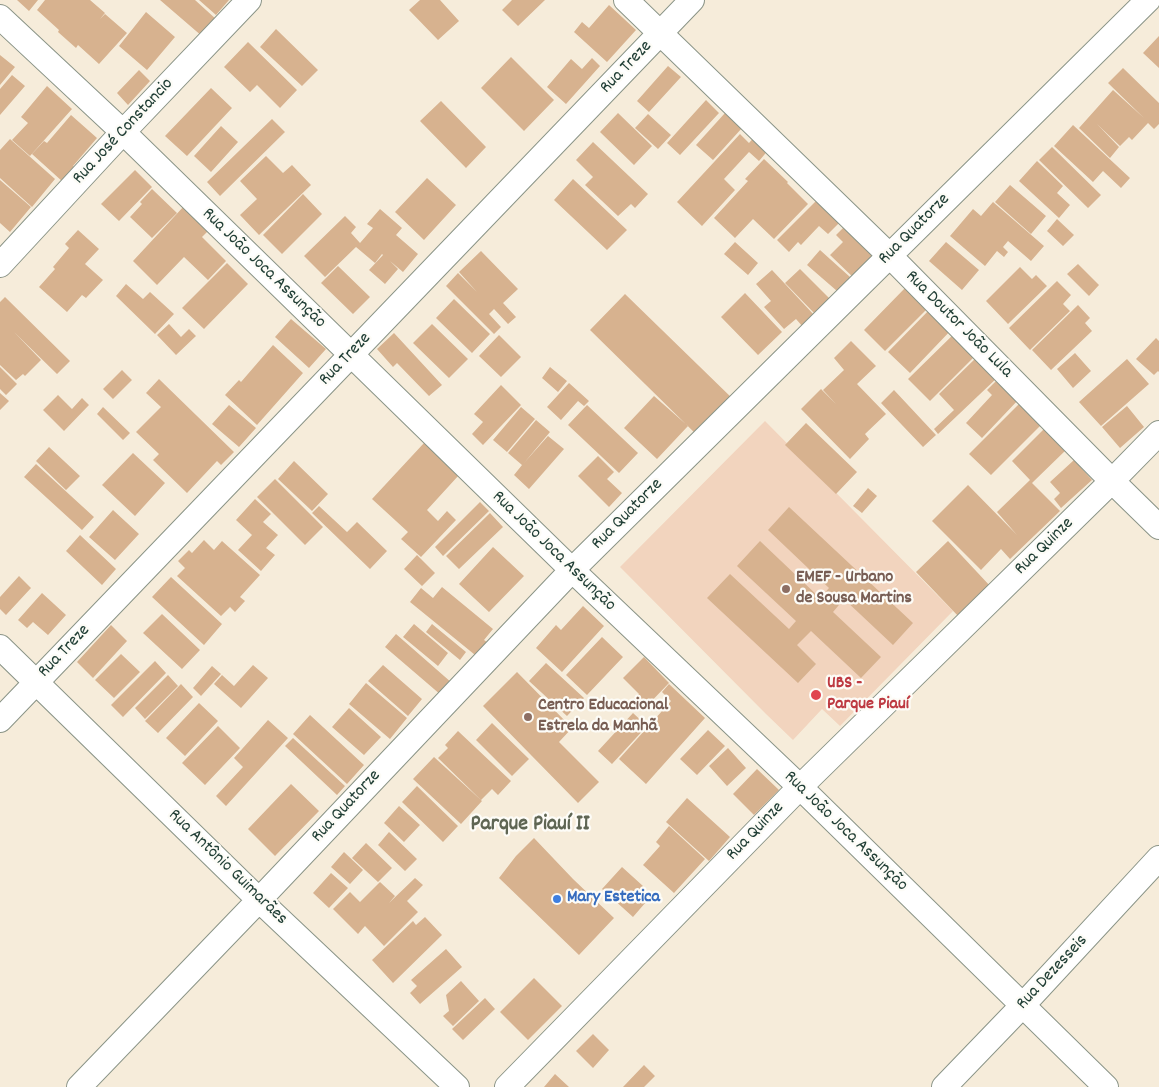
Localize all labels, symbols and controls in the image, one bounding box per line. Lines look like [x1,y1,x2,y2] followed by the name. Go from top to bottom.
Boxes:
[596,37,658,99] street label: Rua Treze
[69,74,179,190] street label: Rua José Constancio
[875,190,955,270] street label: Rua Quatorze
[196,204,330,334] street label: Rua João Joca Assunção
[900,267,1016,383] street label: Rua Doutor João Lula
[315,329,377,391] street label: Rua Treze
[588,475,668,555] street label: Rua Quatorze
[486,487,620,617] street label: Rua João Joca Assunção
[1011,514,1079,580] street label: Rua Quinze
[796,568,912,610] place label: EMEF - Urbano de Sousa Martins
[780,583,792,595] marker: EMEF - Urbano de Sousa Martins
[34,621,96,683] street label: Rua Treze
[827,674,909,716] place label: UBS - Parque Piauí
[809,688,823,702] marker: UBS - Parque Piauí
[538,696,668,739] place label: Centro Educacional Estrela da Manhã
[522,711,534,723] marker: Centro Educacional Estrela da Manhã
[308,766,386,848] street label: Rua Quatorze
[778,767,912,897] street label: Rua João Joca Assunção
[723,798,789,866] street label: Rua Quinze
[163,805,291,931] street label: Rua Antônio Guimarães
[471,813,589,839] district label: Parque Piauí II
[567,888,660,910] place label: Mary Estetica
[551,893,563,905] marker: Mary Estetica
[1013,931,1093,1015] street label: Rua Dezesseis

